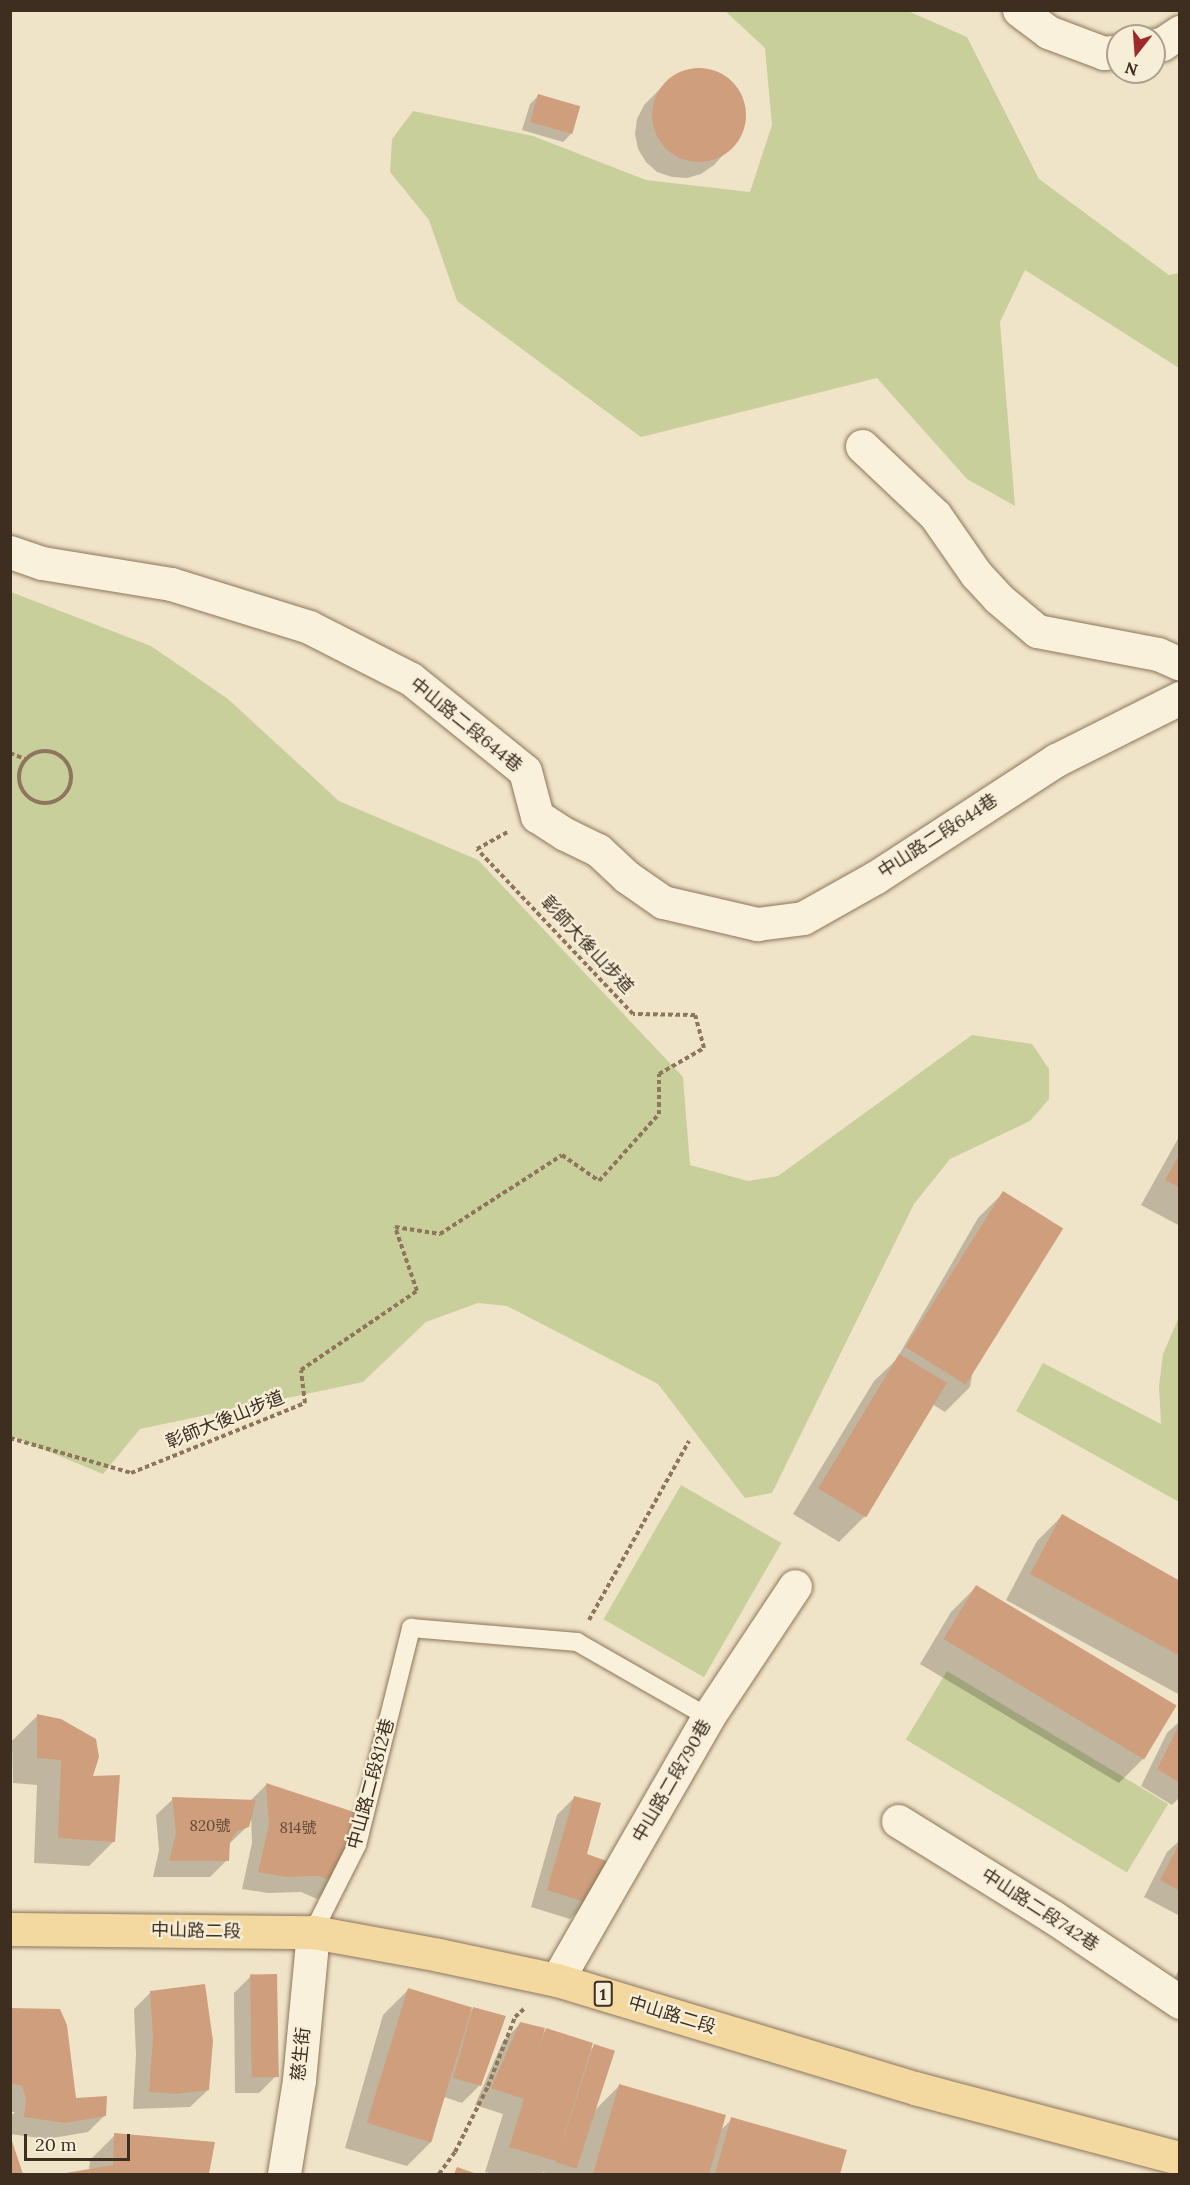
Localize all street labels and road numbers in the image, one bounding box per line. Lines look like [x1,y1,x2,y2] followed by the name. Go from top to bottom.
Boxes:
[406,673,526,777] street label: 中山路二段644巷
[874,789,1002,883] street label: 中山路二段644巷
[536,892,638,998] street label: 彰師大後山步道
[163,1386,287,1454] street label: 彰師大後山步道
[343,1716,399,1852] street label: 中山路二段812巷
[628,1716,716,1846] street label: 中山路二段790巷
[977,1864,1103,1956] street label: 中山路二段742巷
[151,1919,241,1943] street label: 中山路二段
[592,1981,614,2007] road number: 1
[626,1992,718,2038] street label: 中山路二段
[287,2026,315,2082] street label: 慈生街

